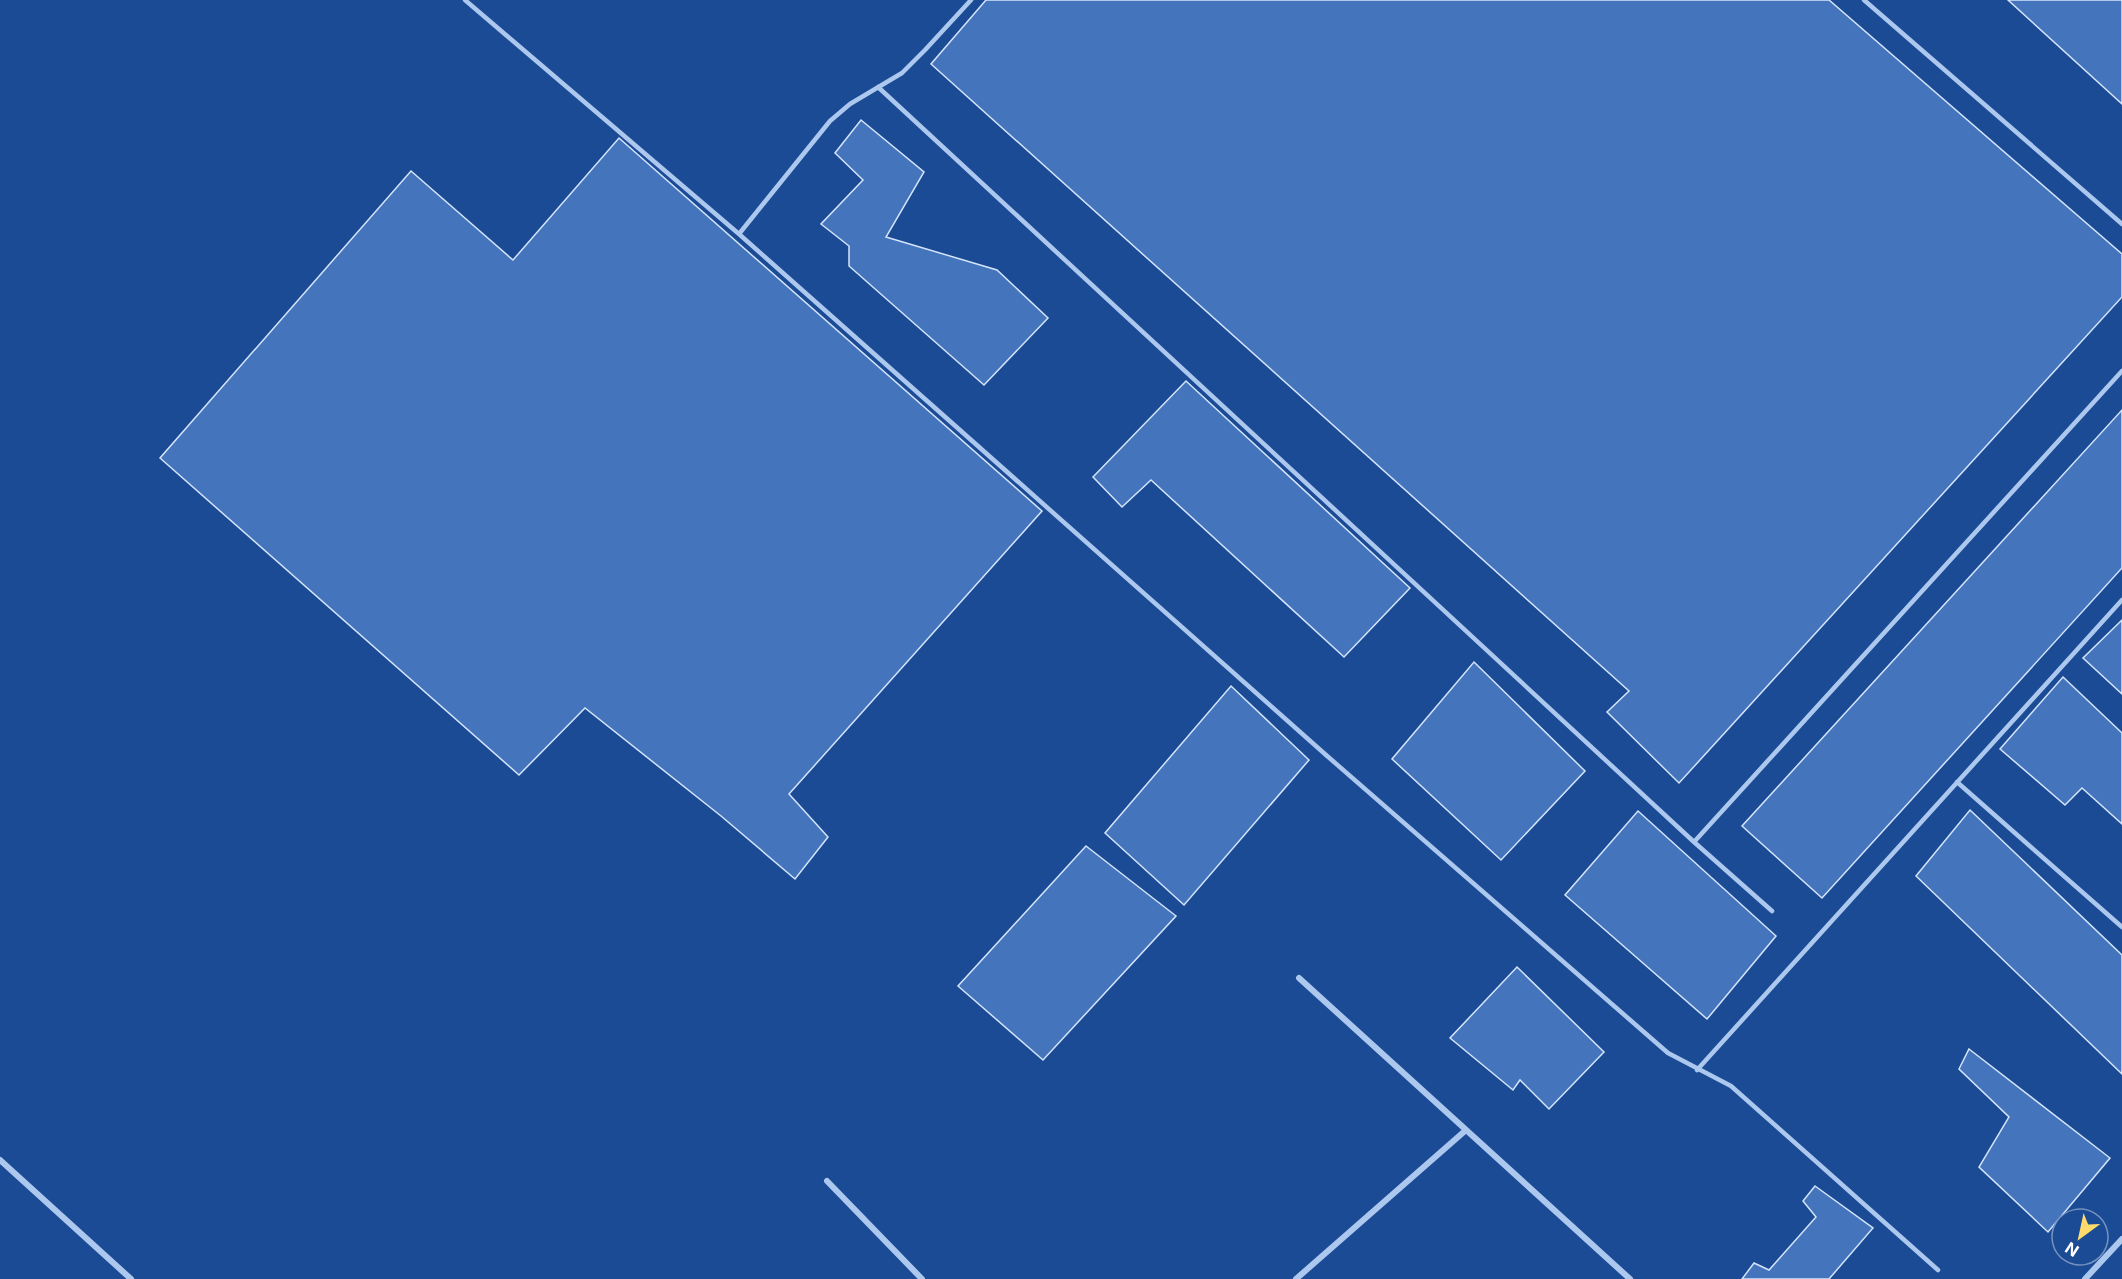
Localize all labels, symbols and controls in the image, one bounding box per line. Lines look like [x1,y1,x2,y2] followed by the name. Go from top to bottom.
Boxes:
[2050,1207,2110,1267] north arrow
[2061,1238,2082,1261] text: N

